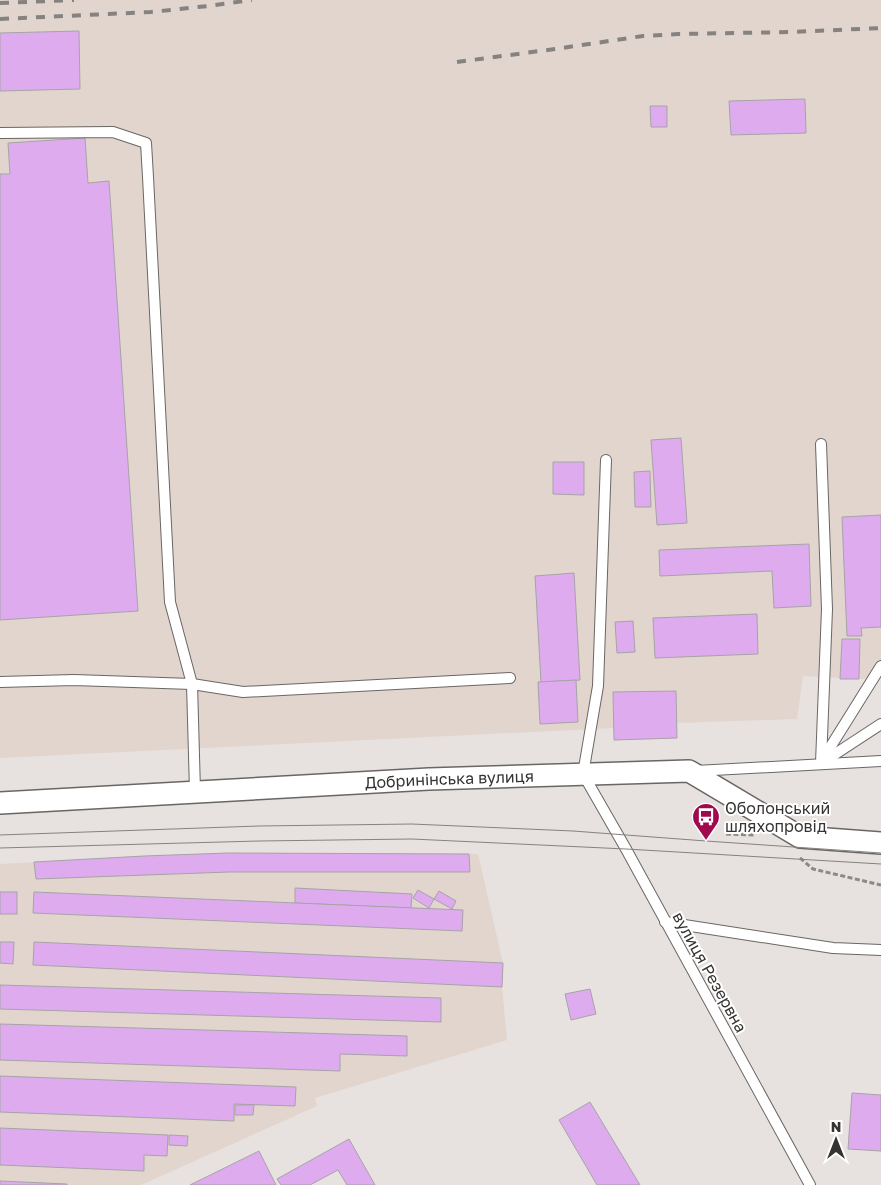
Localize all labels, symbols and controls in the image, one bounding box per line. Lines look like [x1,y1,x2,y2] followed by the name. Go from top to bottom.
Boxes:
[364,766,534,793] street label: Добринінська вулиця
[725,798,830,836] place label: Оболонський шляхопровід
[691,802,721,841] bus stop icon: Оболонський шляхопровід
[669,908,751,1036] street label: вулиця Резервна
[811,1115,861,1165] north arrow
[831,1118,841,1135] text: N

